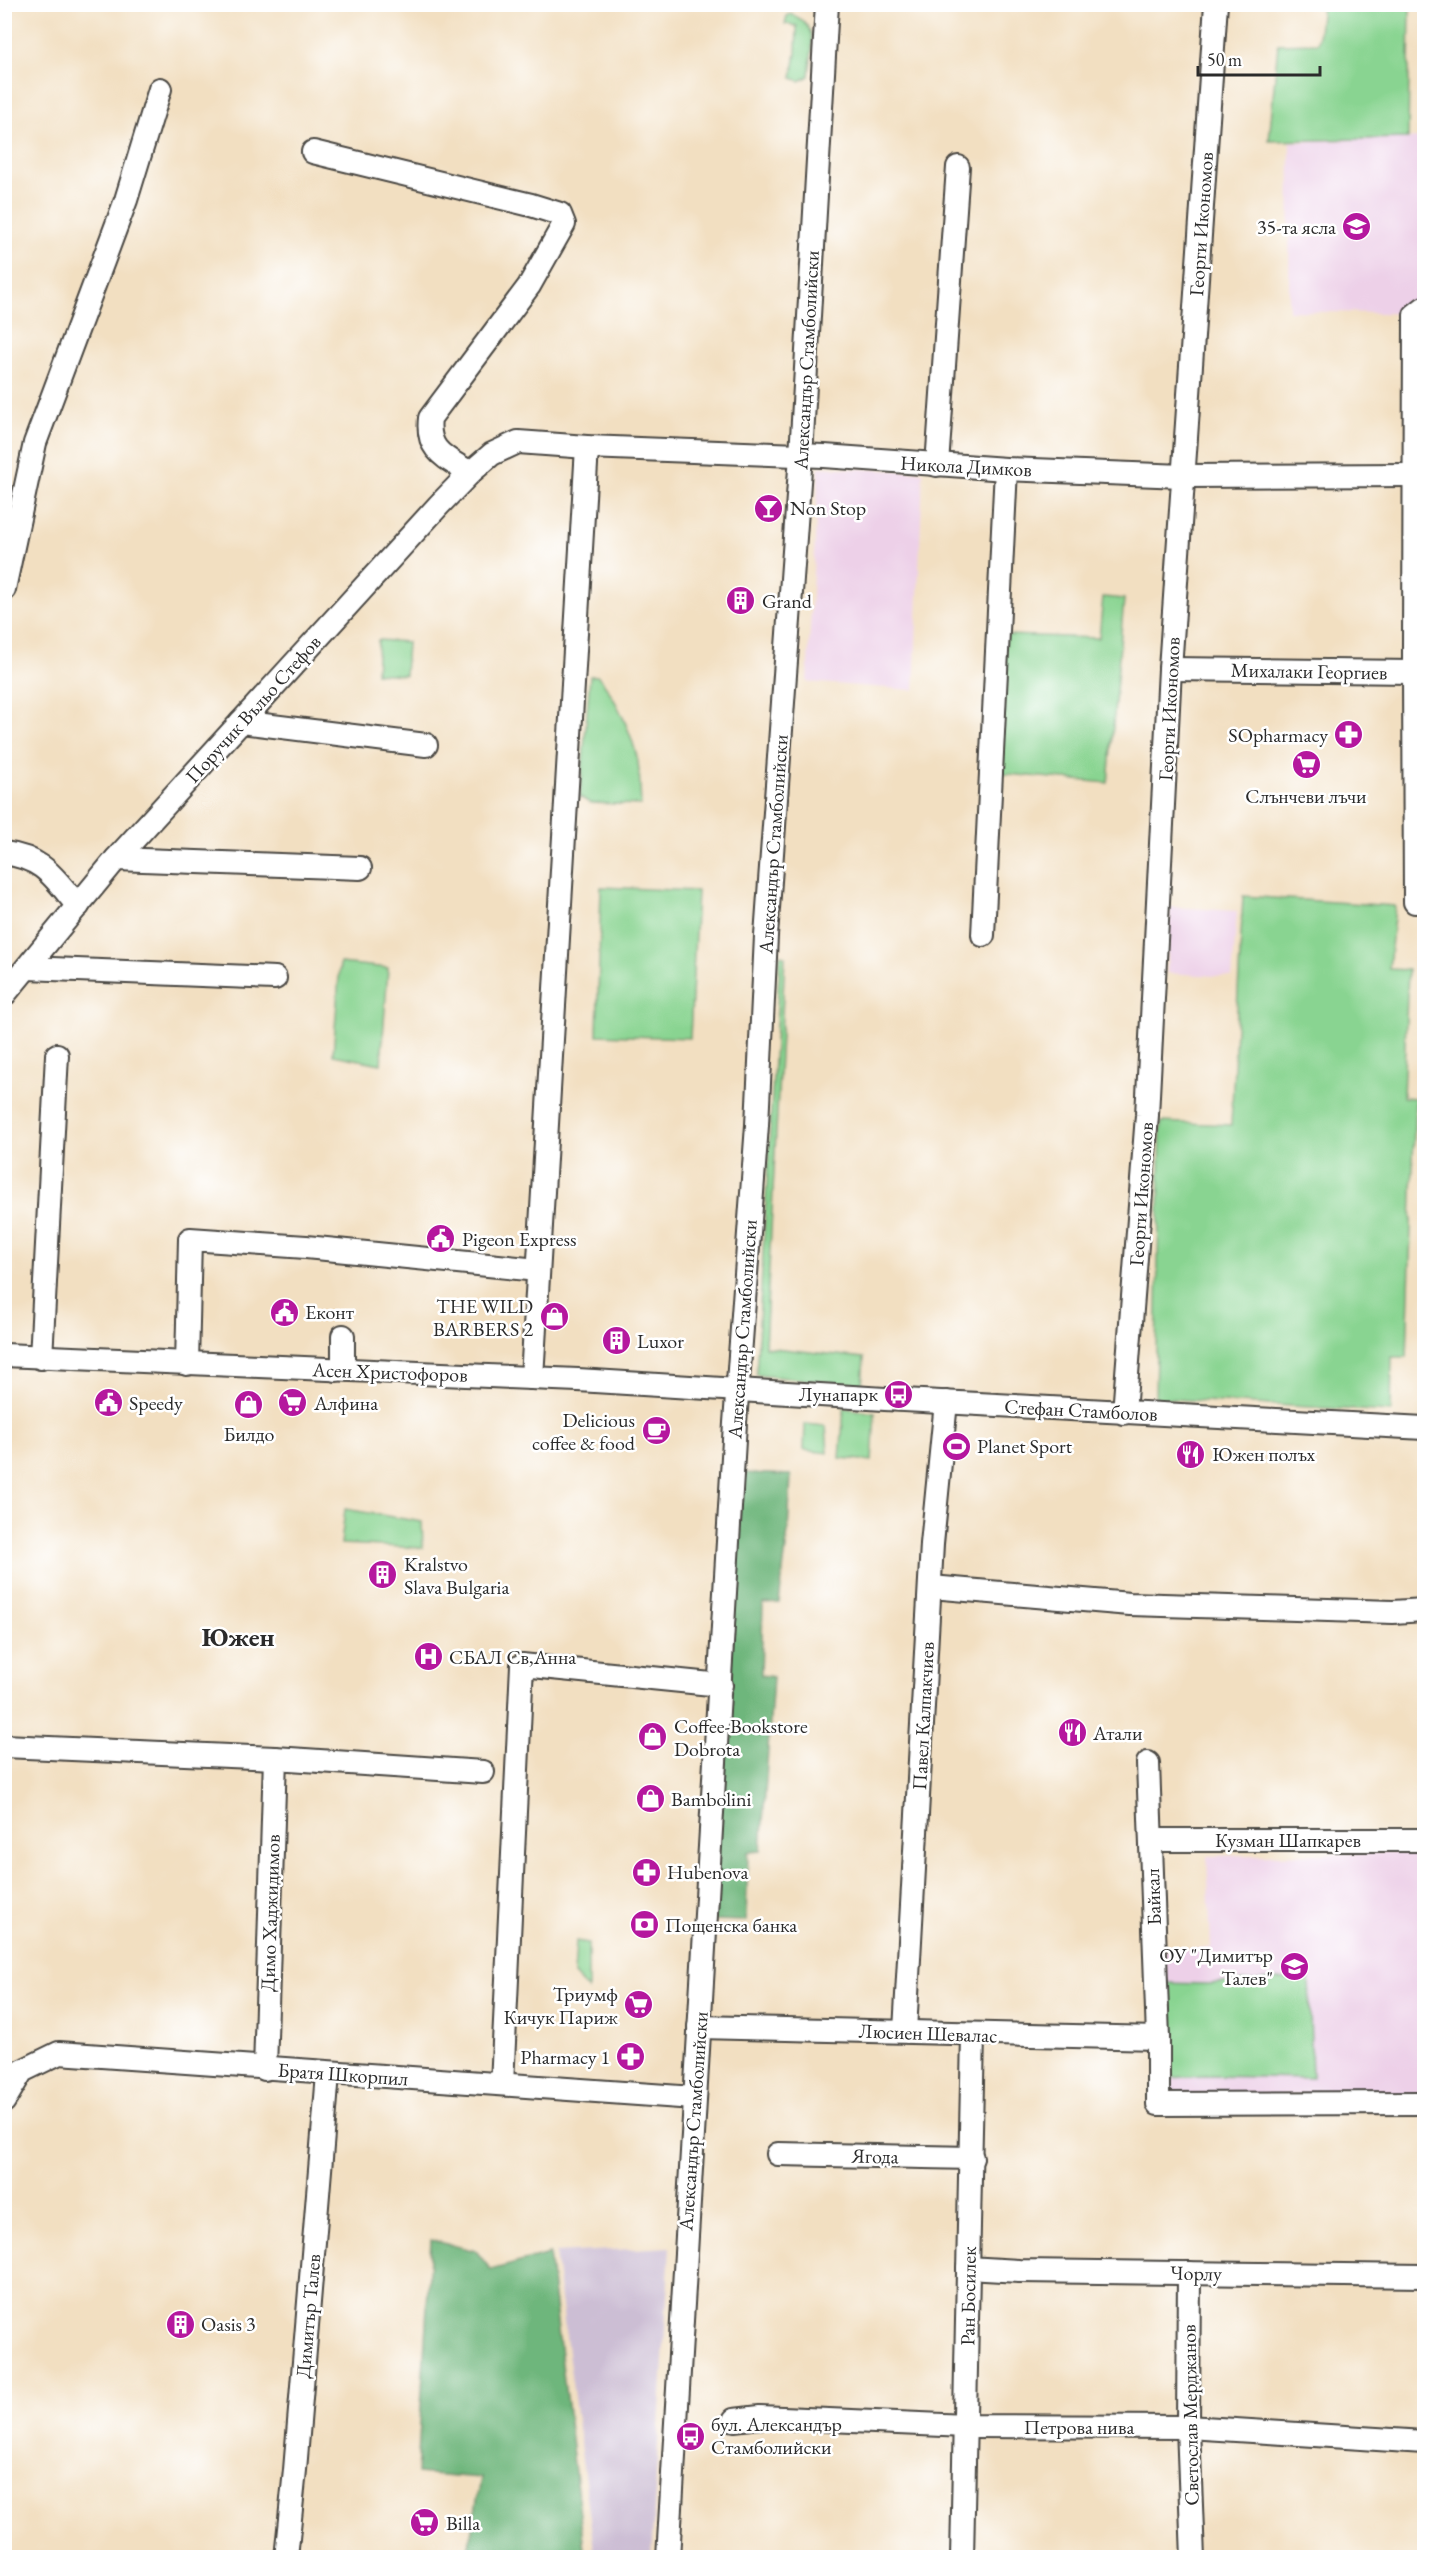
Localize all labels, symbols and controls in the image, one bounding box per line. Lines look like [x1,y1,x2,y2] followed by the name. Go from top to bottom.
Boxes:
[1198,39,1320,77] scale bar
[1207,48,1242,71] text: 50 m
[1183,151,1219,297] street label: Георги Икономов
[1341,211,1373,243] school or university icon: 35-та ясла
[1257,214,1336,240] place label: 35-та ясла
[787,249,825,471] street label: Александър Стамболийски
[900,450,1032,482] street label: Никола Димков
[753,492,785,524] bar icon: Non Stop
[790,495,866,521] place label: Non Stop
[725,585,757,617] building icon: Grand
[762,588,813,614] place label: Grand
[179,629,327,789] street label: Поручик Въльо Стефов
[1152,636,1186,782] street label: Георги Икономов
[1230,657,1388,685] street label: Михалаки Георгиев
[1333,719,1365,751] pharmacy icon: SOpharmacy
[1228,722,1328,748] place label: SOpharmacy
[752,733,794,956] street label: Александър Стамболийски
[1290,749,1322,781] supermarket icon: Слънчеви лъчи
[1245,783,1367,809] place label: Слънчеви лъчи
[1123,1121,1159,1267] street label: Георги Икономов
[721,1218,763,1441] street label: Александър Стамболийски
[425,1223,457,1255] public building icon: Pigeon Express
[462,1226,576,1252] place label: Pigeon Express
[433,1293,533,1342] place label: THE WILD BARBERS 2
[268,1296,300,1328] public building icon: Еконт
[305,1299,354,1325] place label: Еконт
[538,1301,570,1333] shop icon: THE WILD BARBERS 2
[600,1325,632,1357] building icon: Luxor
[637,1328,684,1354] place label: Luxor
[311,1356,468,1388] street label: Асен Христофоров
[883,1378,915,1410] bus stop icon: Лунапарк
[799,1381,878,1407] place label: Лунапарк
[92,1387,124,1419] public building icon: Speedy
[277,1387,309,1419] supermarket icon: Алфина
[233,1388,265,1420] shop icon: Билдо
[129,1390,183,1416] place label: Speedy
[313,1390,378,1416] place label: Алфина
[1004,1393,1158,1427] street label: Стефан Стамболов
[532,1407,636,1456] place label: Delicious coffee & food
[640,1415,672,1447] cafe icon: Delicious coffee & food
[224,1421,275,1447] place label: Билдо
[940,1430,972,1462] sports icon: Planet Sport
[977,1433,1073,1459] place label: Planet Sport
[1175,1438,1207,1470] restaurant icon: Южен полъх
[1212,1441,1315,1467] place label: Южен полъх
[404,1551,509,1600] place label: Kralstvo Slava Bulgaria
[367,1559,399,1591] building icon: Kralstvo Slava Bulgaria
[201,1620,275,1654] district label: Южен
[412,1641,444,1673] hospital icon: СБАЛ Св,Анна
[906,1641,940,1791] street label: Павел Калпакчиев
[449,1644,576,1670] place label: СБАЛ Св,Анна
[674,1713,808,1762] place label: Coffee-Bookstore Dobrota
[1056,1717,1088,1749] restaurant icon: Атали
[1092,1720,1143,1746] place label: Атали
[637,1721,669,1753] shop icon: Coffee-Bookstore Dobrota
[634,1783,666,1815] shop icon: Bambolini
[671,1786,751,1812] place label: Bambolini
[1215,1827,1361,1853] street label: Кузман Шапкарев
[254,1834,286,1992] street label: Димо Хаджидимов
[630,1856,662,1888] pharmacy icon: Hubenova
[667,1859,748,1885] place label: Hubenova
[1139,1868,1167,1926] street label: Байкал
[628,1909,660,1941] bank icon: Пощенска банка
[665,1912,797,1938] place label: Пощенска банка
[1159,1942,1273,1991] place label: ОУ "Димитър Талев"
[1278,1951,1310,1983] school or university icon: ОУ "Димитър Талев"
[503,1981,618,2030] place label: Триумф Кичук Париж
[623,1989,655,2021] supermarket icon: Триумф Кичук Париж
[672,2010,714,2233] street label: Александър Стамболийски
[858,2018,998,2048] street label: Люсиен Шевалас
[615,2041,647,2073] pharmacy icon: Pharmacy 1
[520,2044,610,2070] place label: Pharmacy 1
[277,2056,409,2092] street label: Братя Шкорпил
[850,2143,899,2169] street label: Ягода
[954,2246,982,2346] street label: Ран Босилек
[290,2253,326,2379] street label: Димитър Талев
[1170,2260,1222,2286] street label: Чорлу
[164,2308,196,2340] building icon: Oasis 3
[201,2311,256,2337] place label: Oasis 3
[1175,2324,1205,2506] street label: Светослав Мерджанов
[711,2411,842,2460] place label: бул. Александър Стамболийски
[1024,2414,1134,2440] street label: Петрова нива
[674,2420,706,2452] bus stop icon: бул. Александър Стамболийски
[409,2507,441,2539] supermarket icon: Billa
[446,2510,480,2536] place label: Billa

